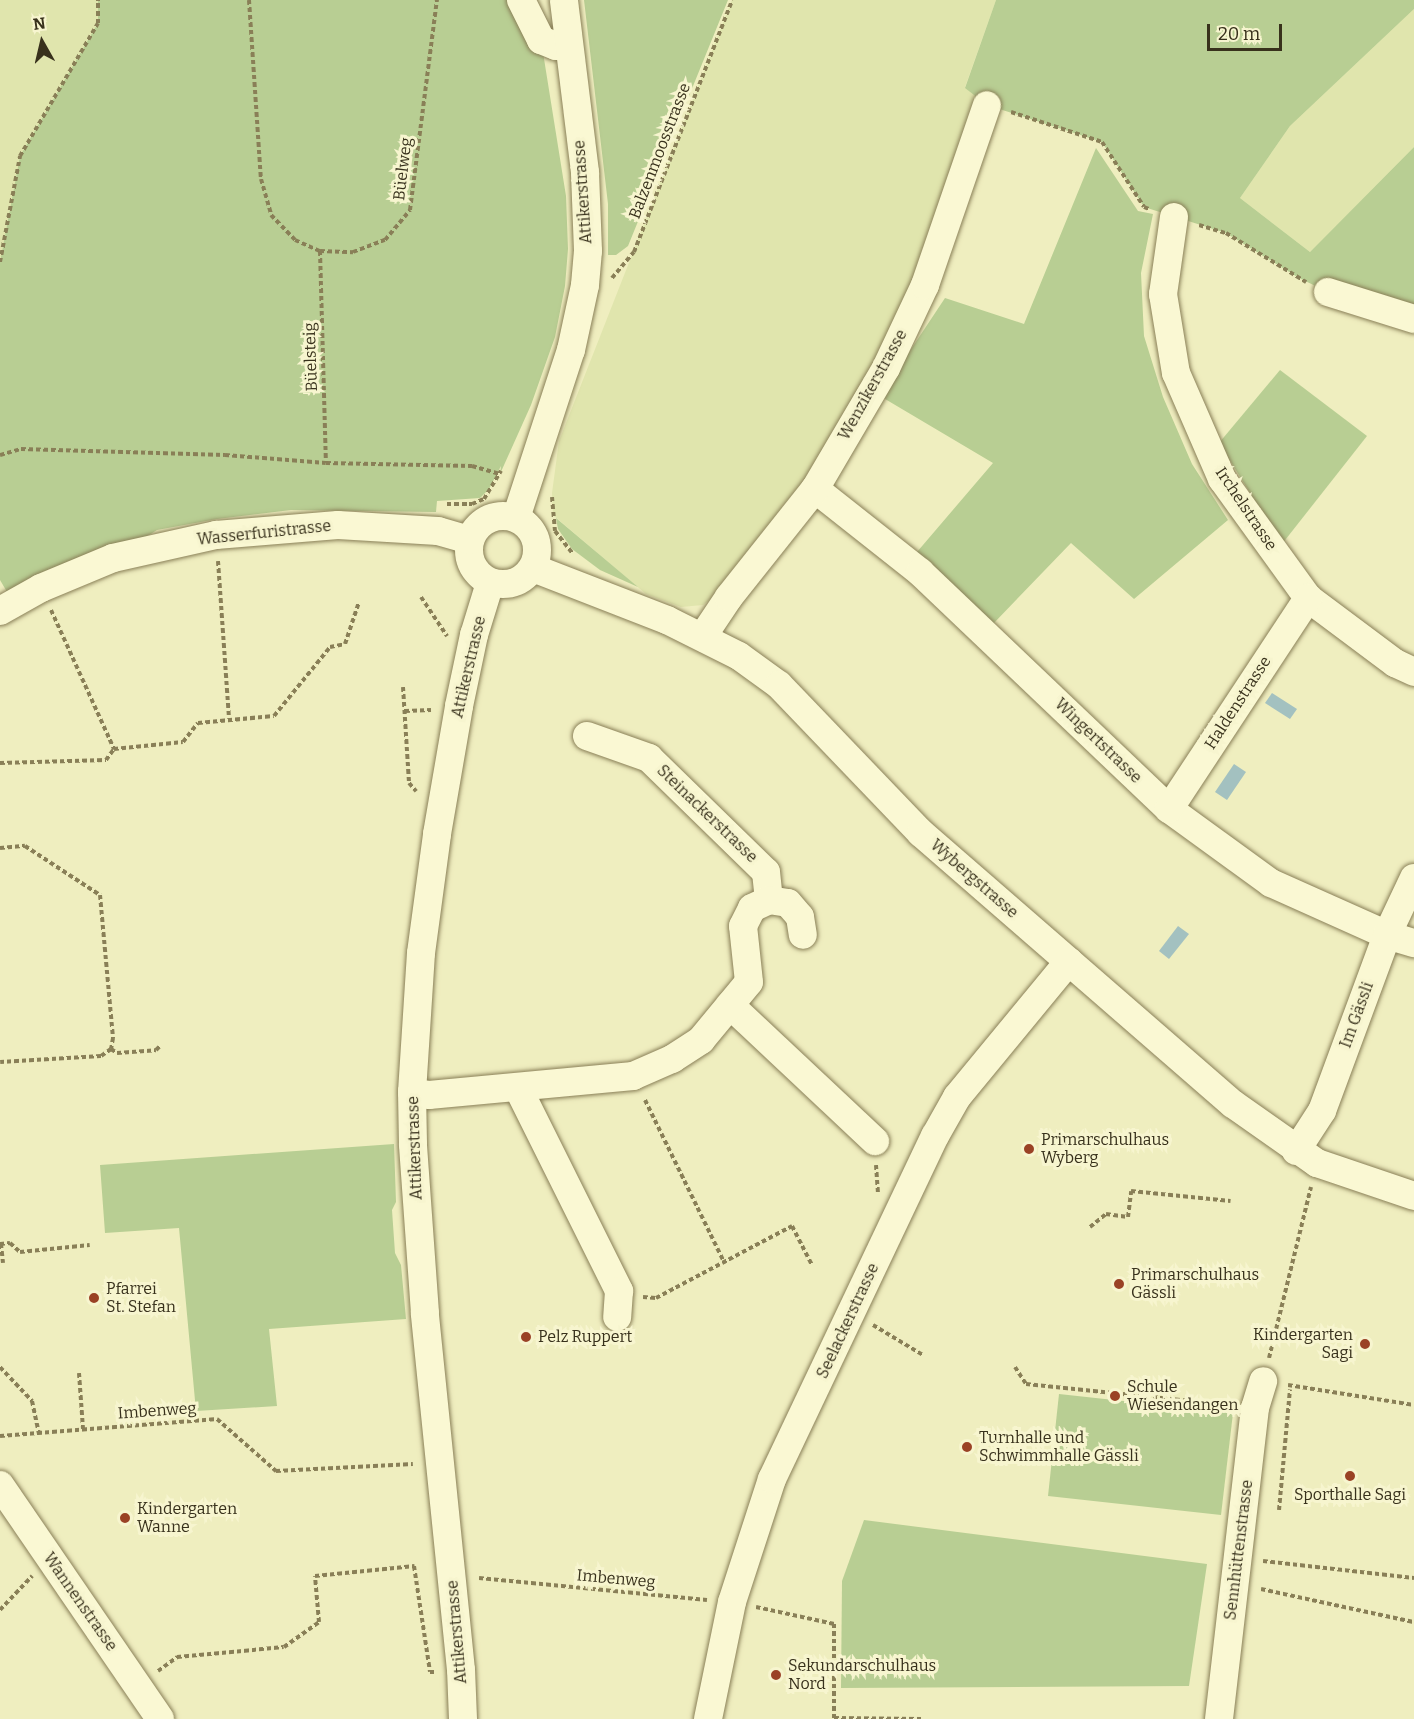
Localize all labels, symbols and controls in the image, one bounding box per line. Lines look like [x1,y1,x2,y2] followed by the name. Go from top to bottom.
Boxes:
[12,12,72,72] north arrow
[1210,12,1285,50] scale bar
[32,13,47,34] text: N
[1218,23,1260,45] text: 20 m
[625,80,695,222] street label: Balzenmoosstrasse
[390,136,416,202] street label: Büelweg
[570,139,596,245] street label: Attikerstrasse
[300,322,322,392] street label: Büelsteig
[835,326,911,444] street label: Wenzikerstrasse
[1211,464,1281,554] street label: Irchelstrasse
[196,516,332,550] street label: Wasserfuristrasse
[448,614,490,720] street label: Attikerstrasse
[1201,653,1275,753] street label: Haldenstrasse
[1050,695,1146,787] street label: Wingertstrasse
[653,761,761,867] street label: Steinackerstrasse
[926,836,1022,922] street label: Wybergstrasse
[1336,979,1378,1051] street label: Im Gässli
[404,1096,426,1200] street label: Attikerstrasse
[1041,1130,1169,1168] place label: Primarschulhaus Wyberg
[1022,1142,1036,1156] marker: Primarschulhaus Wyberg
[813,1260,883,1382] street label: Seelackerstrasse
[1131,1265,1259,1303] place label: Primarschulhaus Gässli
[1112,1277,1126,1291] marker: Primarschulhaus Gässli
[106,1279,176,1317] place label: Pfarrei St. Stefan
[87,1291,101,1305] marker: Pfarrei St. Stefan
[1253,1325,1353,1363] place label: Kindergarten Sagi
[538,1327,632,1347] place label: Pelz Ruppert
[519,1330,533,1344] marker: Pelz Ruppert
[1358,1337,1372,1351] marker: Kindergarten Sagi
[1127,1377,1238,1415] place label: Schule Wiesendangen
[1108,1389,1122,1403] marker: Schule Wiesendangen
[117,1399,197,1423] street label: Imbenweg
[979,1428,1139,1466] place label: Turnhalle und Schwimmhalle Gässli
[960,1440,974,1454] marker: Turnhalle und Schwimmhalle Gässli
[1343,1469,1357,1483] marker: Sporthalle Sagi
[1221,1479,1257,1621] street label: Sennhüttenstrasse
[1294,1485,1406,1505] place label: Sporthalle Sagi
[137,1499,237,1537] place label: Kindergarten Wanne
[118,1511,132,1525] marker: Kindergarten Wanne
[39,1549,121,1655] street label: Wannenstrasse
[576,1566,656,1592] street label: Imbenweg
[443,1579,471,1685] street label: Attikerstrasse
[788,1656,936,1694] place label: Sekundarschulhaus Nord
[769,1668,783,1682] marker: Sekundarschulhaus Nord

